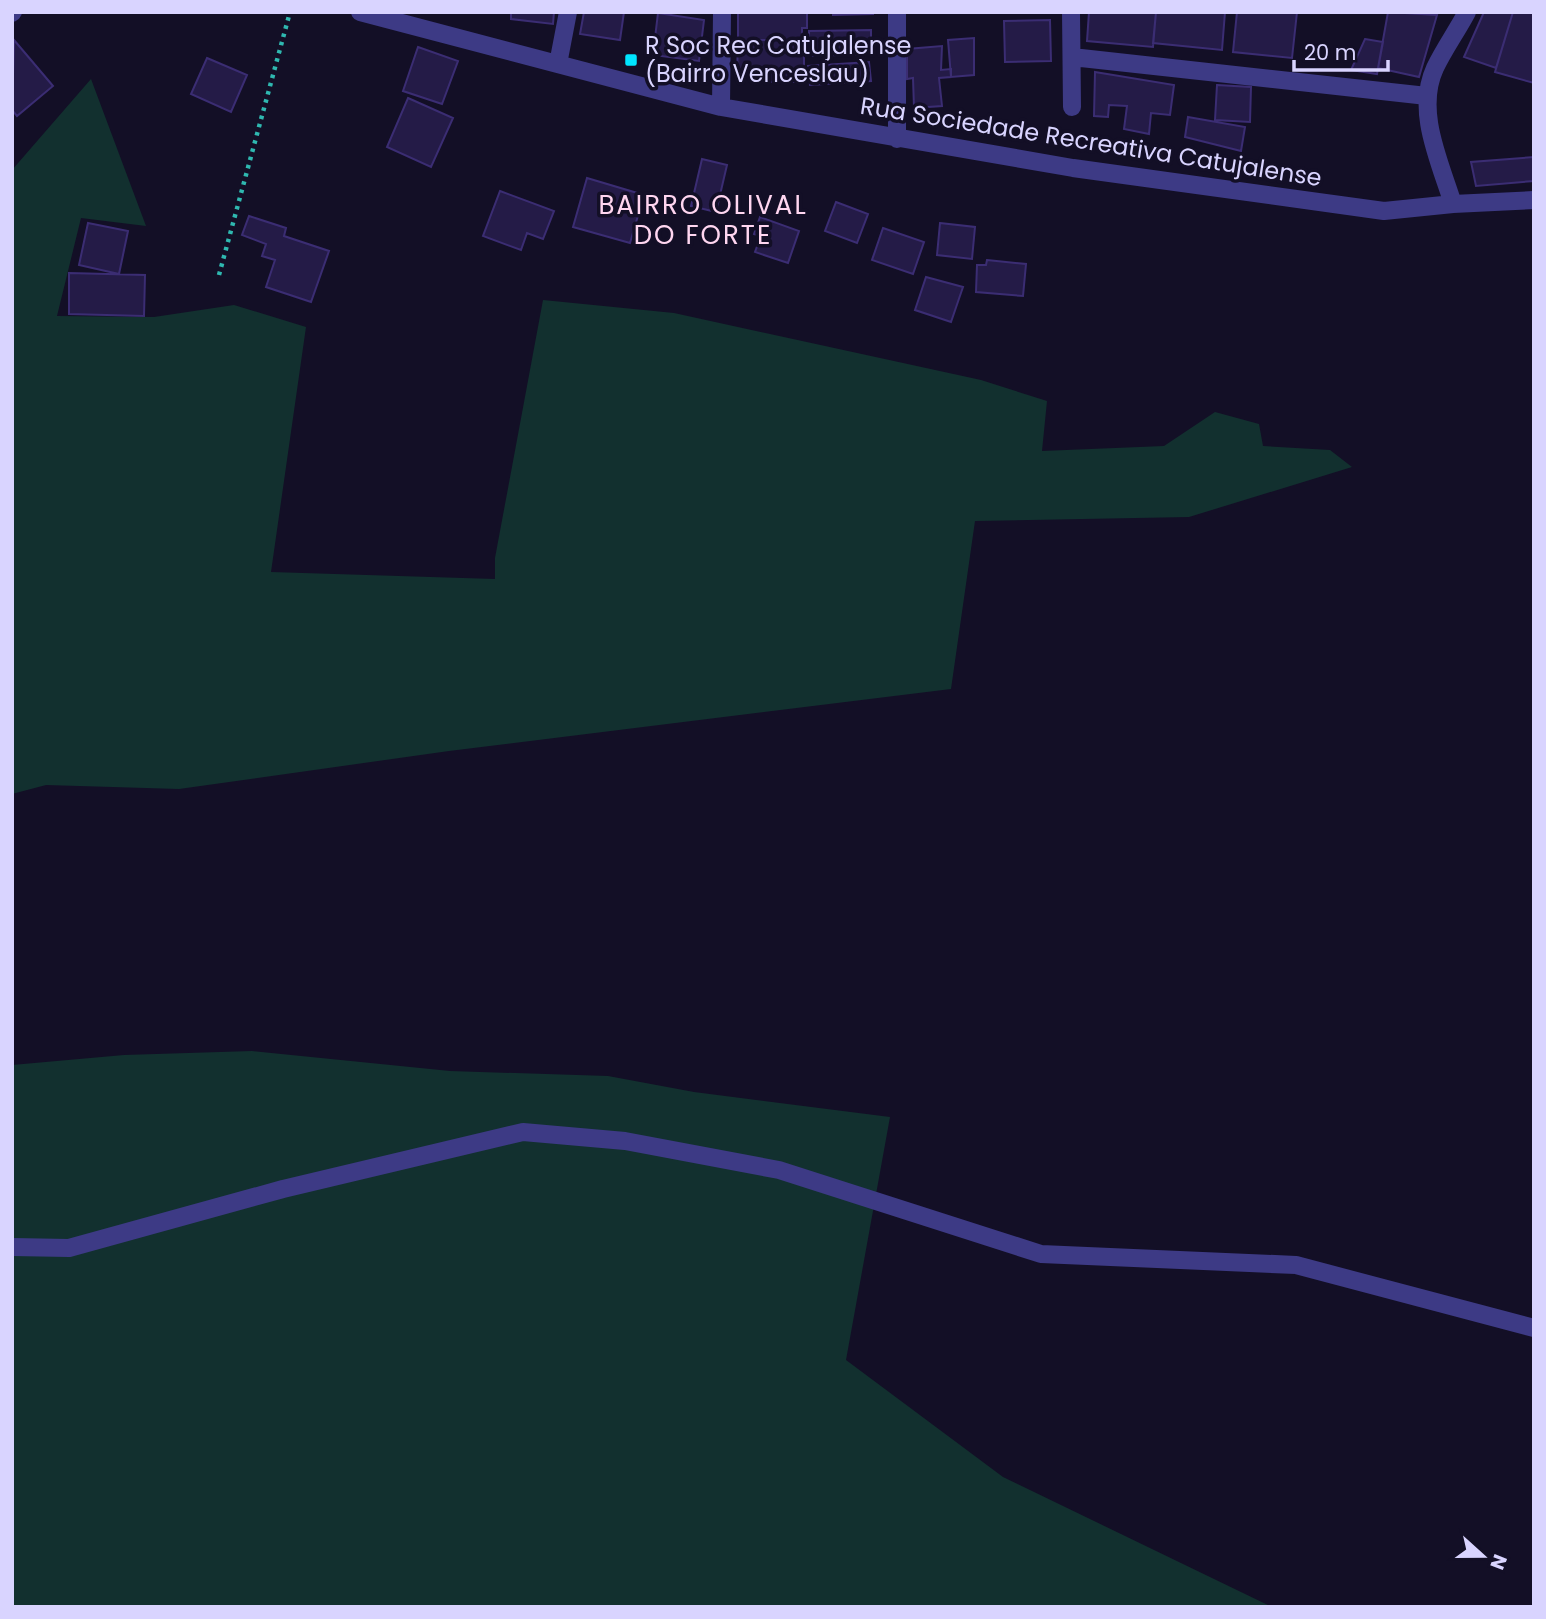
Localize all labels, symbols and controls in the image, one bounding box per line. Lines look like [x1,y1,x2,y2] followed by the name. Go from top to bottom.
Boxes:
[1294,28,1388,72] scale bar
[645,29,911,90] place label: R Soc Rec Catujalense (Bairro Venceslau)
[1304,38,1357,67] text: 20 m
[623,52,639,68] marker: R Soc Rec Catujalense (Bairro Venceslau)
[858,89,1324,194] street label: Rua Sociedade Recreativa Catujalense
[598,187,808,253] district label: BAIRRO OLIVAL DO FORTE
[1448,1521,1518,1591] north arrow
[1483,1550,1514,1573] text: N

